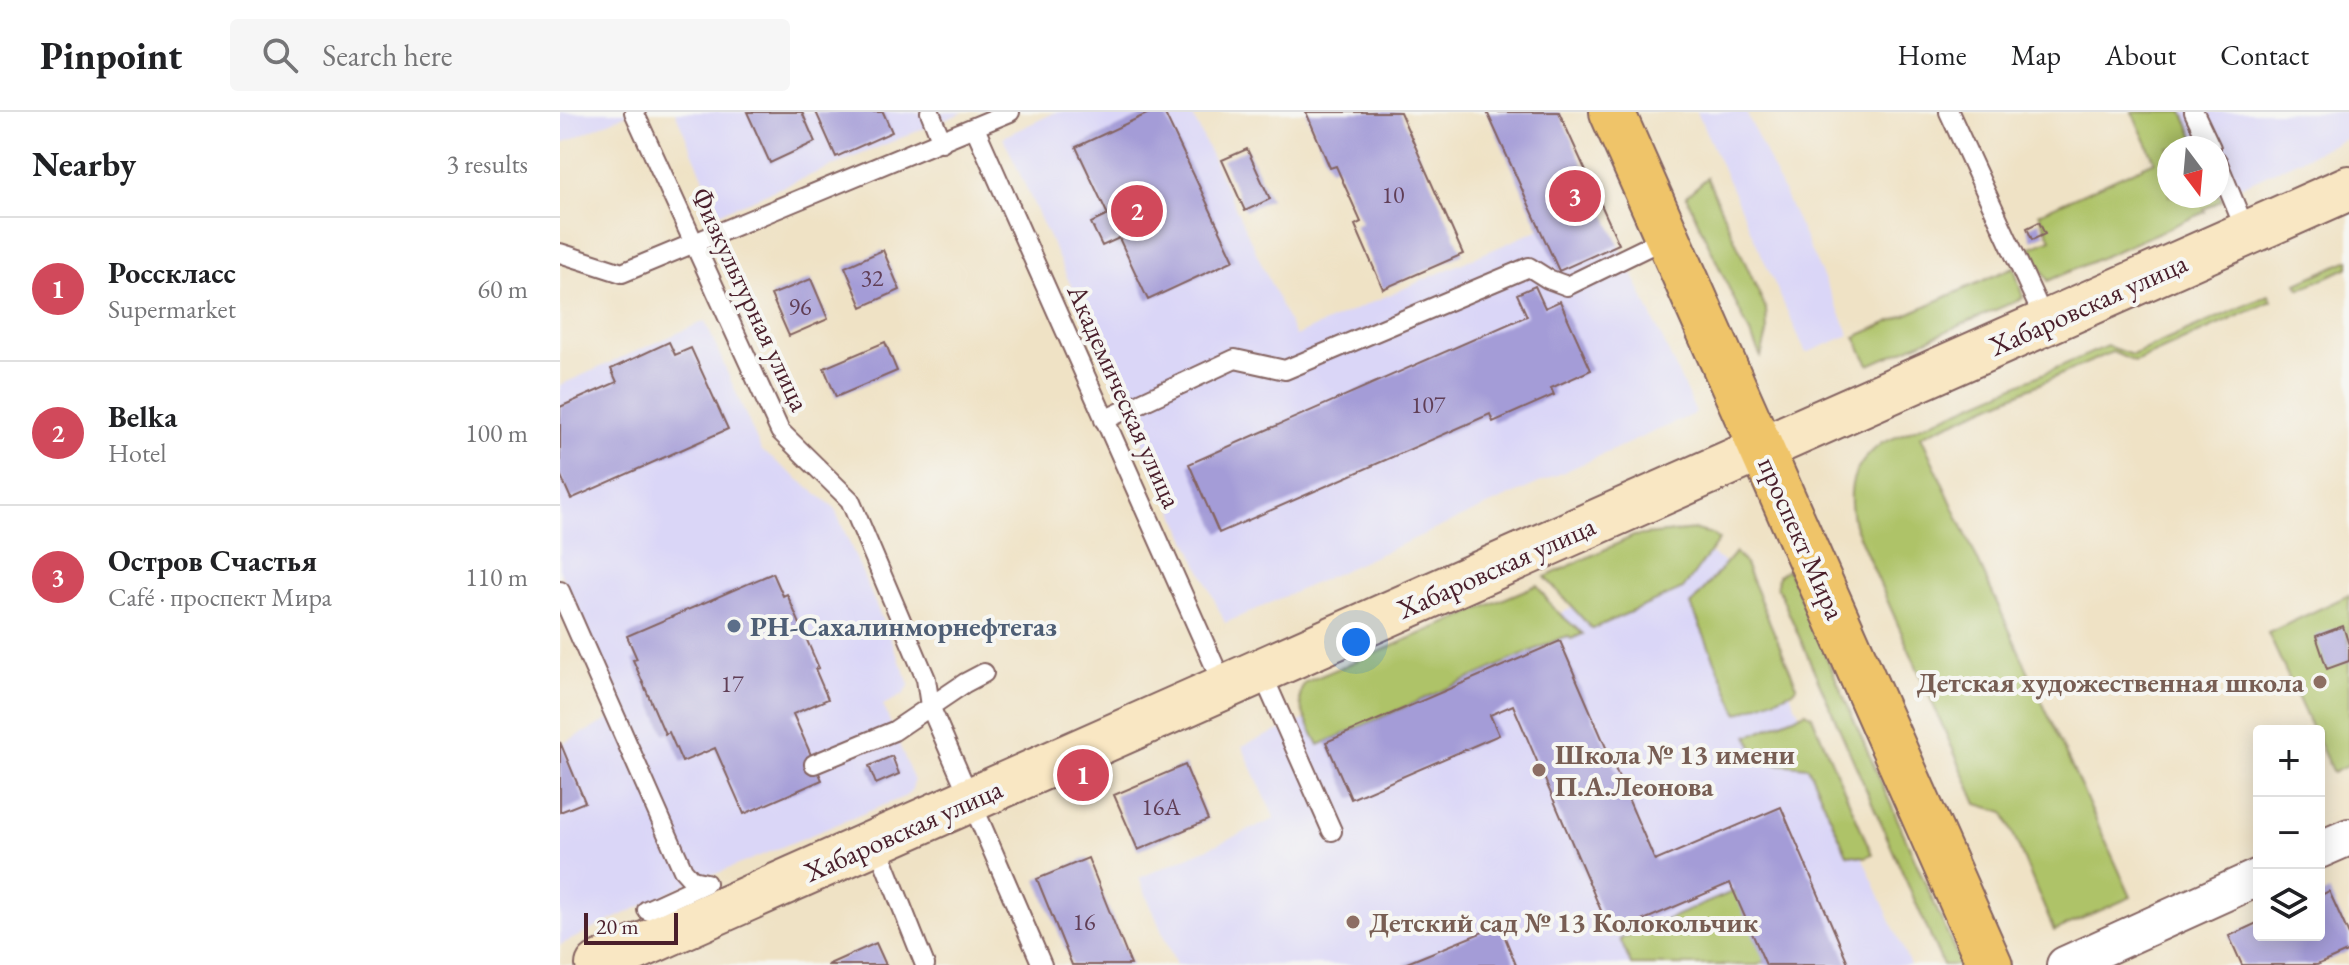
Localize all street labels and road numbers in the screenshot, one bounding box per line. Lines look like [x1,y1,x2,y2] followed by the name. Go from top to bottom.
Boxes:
[683,181,819,417] street label: Физкультурная улица
[1982,244,2193,364] street label: Хабаровская улица
[1059,278,1191,514] street label: Академическая улица
[1750,451,1854,626] street label: проспект Мира
[1390,507,1601,627] street label: Хабаровская улица
[797,770,1008,890] street label: Хабаровская улица

